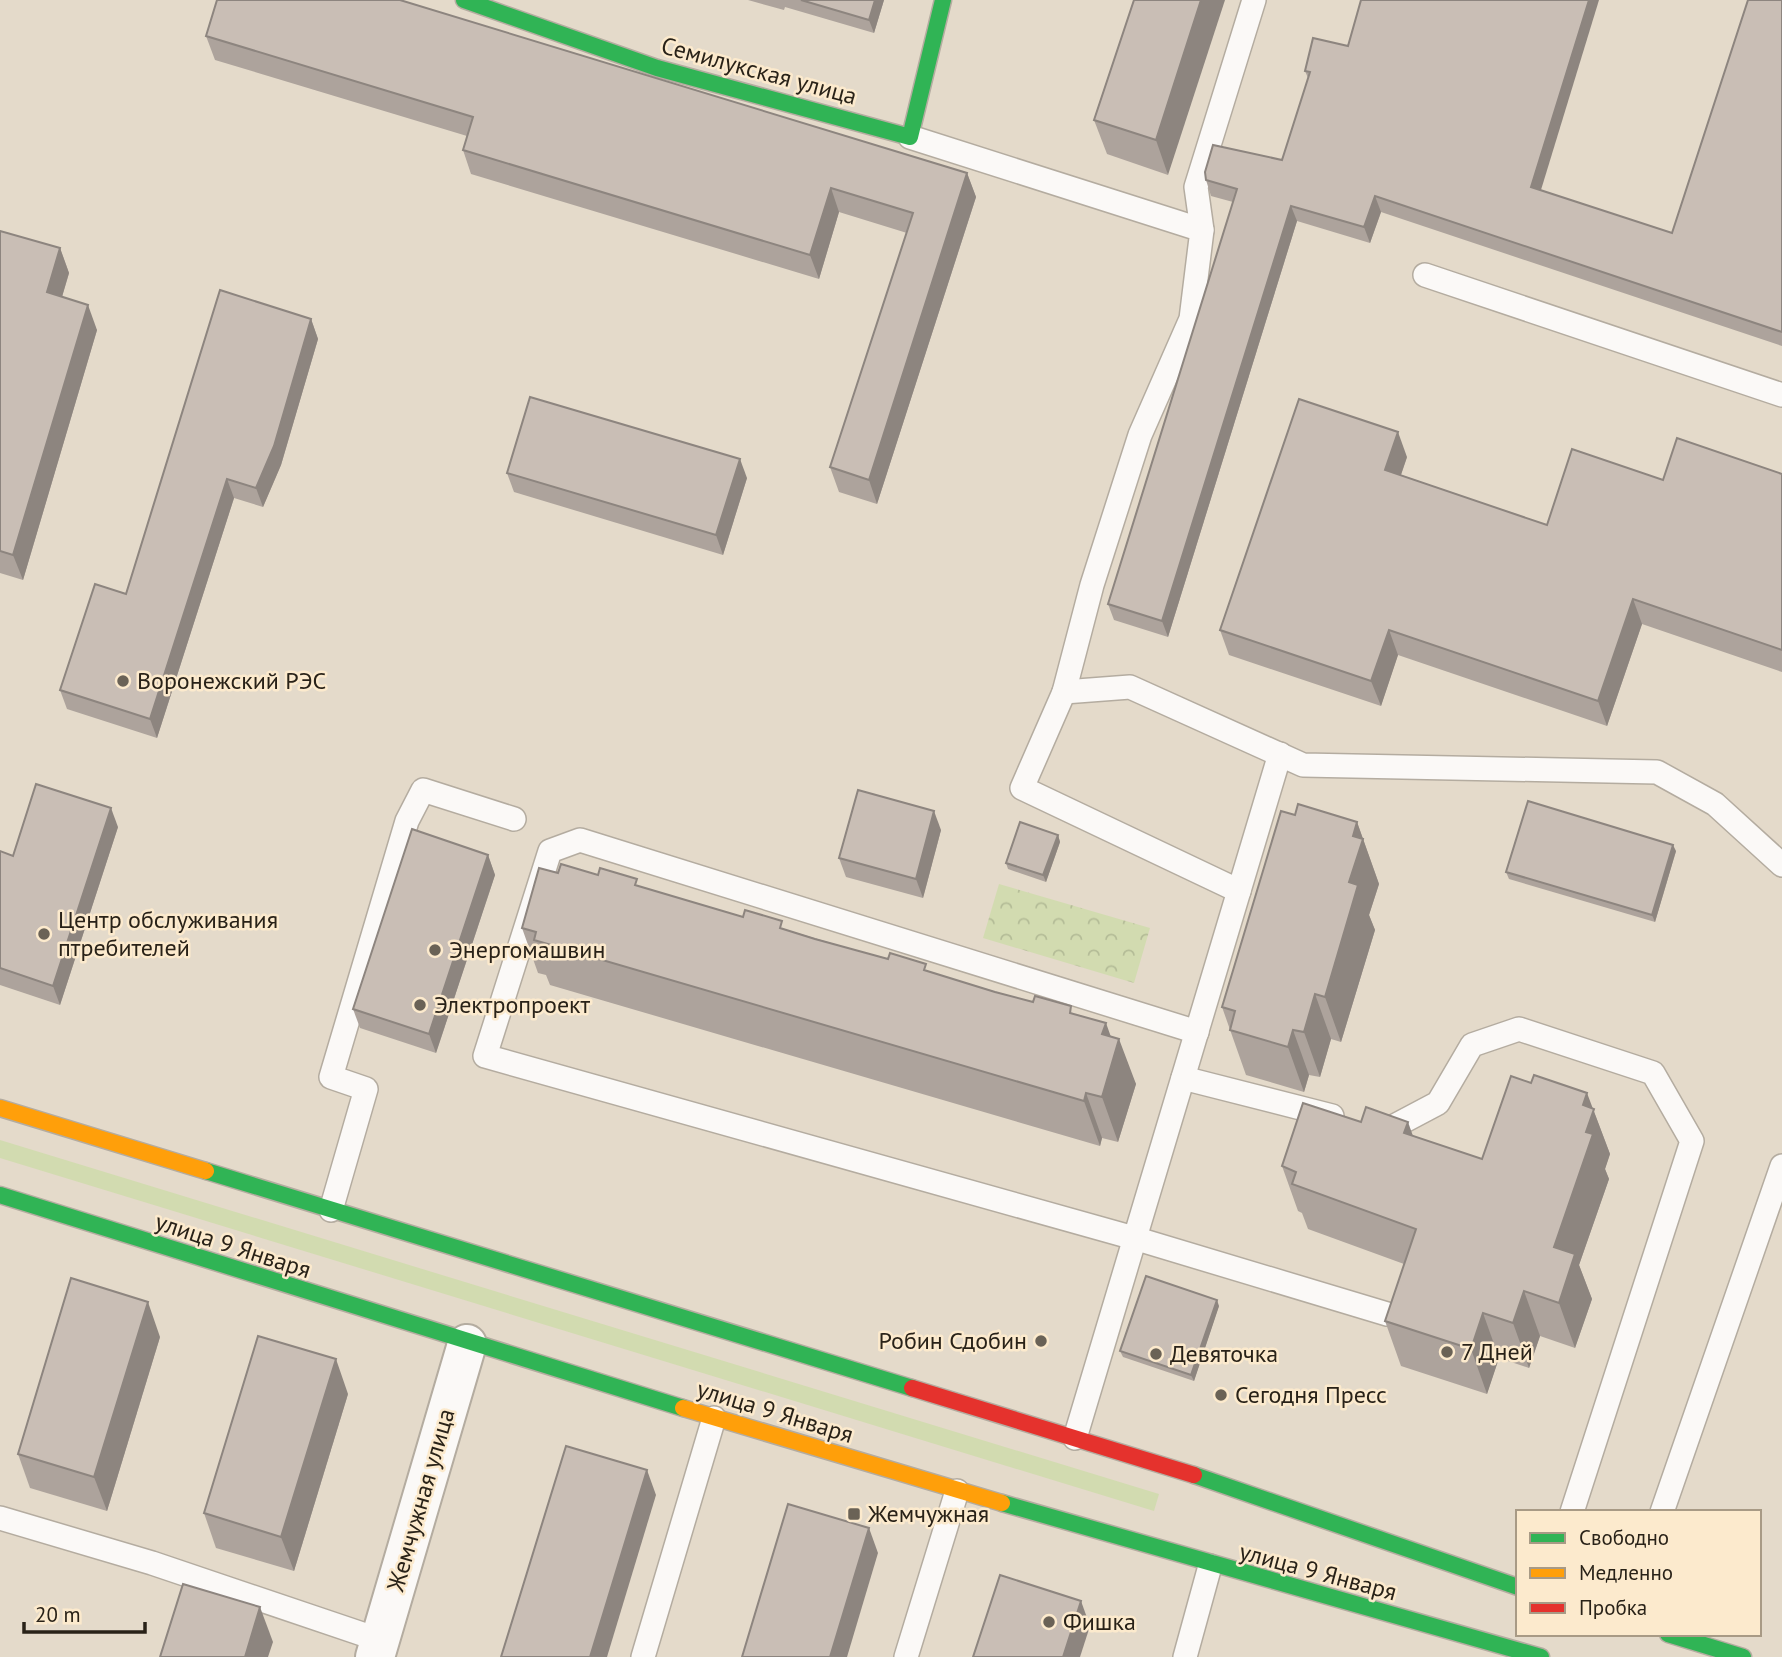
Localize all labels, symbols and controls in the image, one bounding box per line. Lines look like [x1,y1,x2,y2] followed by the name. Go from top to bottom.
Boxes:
[658,30,860,112] street label: Семилукская улица
[137,665,326,696] place label: Воронежский РЭС
[115,673,131,689] marker: Воронежский РЭС
[58,904,278,963] place label: Центр обслуживания птребителей
[36,926,52,942] marker: Центр обслуживания птребителей
[449,934,605,965] place label: Энергомашвин
[427,942,443,958] marker: Энергомашвин
[434,989,591,1020] place label: Электропроект
[412,997,428,1013] marker: Электропроект
[151,1206,315,1285] street label: улица 9 Января
[878,1325,1027,1356] place label: Робин Сдобин
[1033,1333,1049,1349] marker: Робин Сдобин
[1461,1336,1533,1367] place label: 7 Дней
[1170,1338,1278,1369] place label: Девяточка
[1439,1344,1455,1360] marker: 7 Дней
[1148,1346,1164,1362] marker: Девяточка
[693,1373,857,1450] street label: улица 9 Января
[1235,1379,1387,1410] place label: Сегодня Пресс
[1213,1387,1229,1403] marker: Сегодня Пресс
[379,1405,461,1596] street label: Жемчужная улица
[867,1498,989,1529] place label: Жемчужная
[846,1506,862,1522] marker: Жемчужная
[1516,1510,1761,1636] legend
[1579,1524,1669,1551] text: Свободно
[1236,1536,1400,1607] street label: улица 9 Января
[1579,1559,1673,1586] text: Медленно
[24,1590,145,1634] scale bar
[1579,1594,1647,1621] text: Пробка
[35,1601,81,1628] text: 20 m
[1063,1606,1136,1637] place label: Фишка
[1041,1614,1057,1630] marker: Фишка

